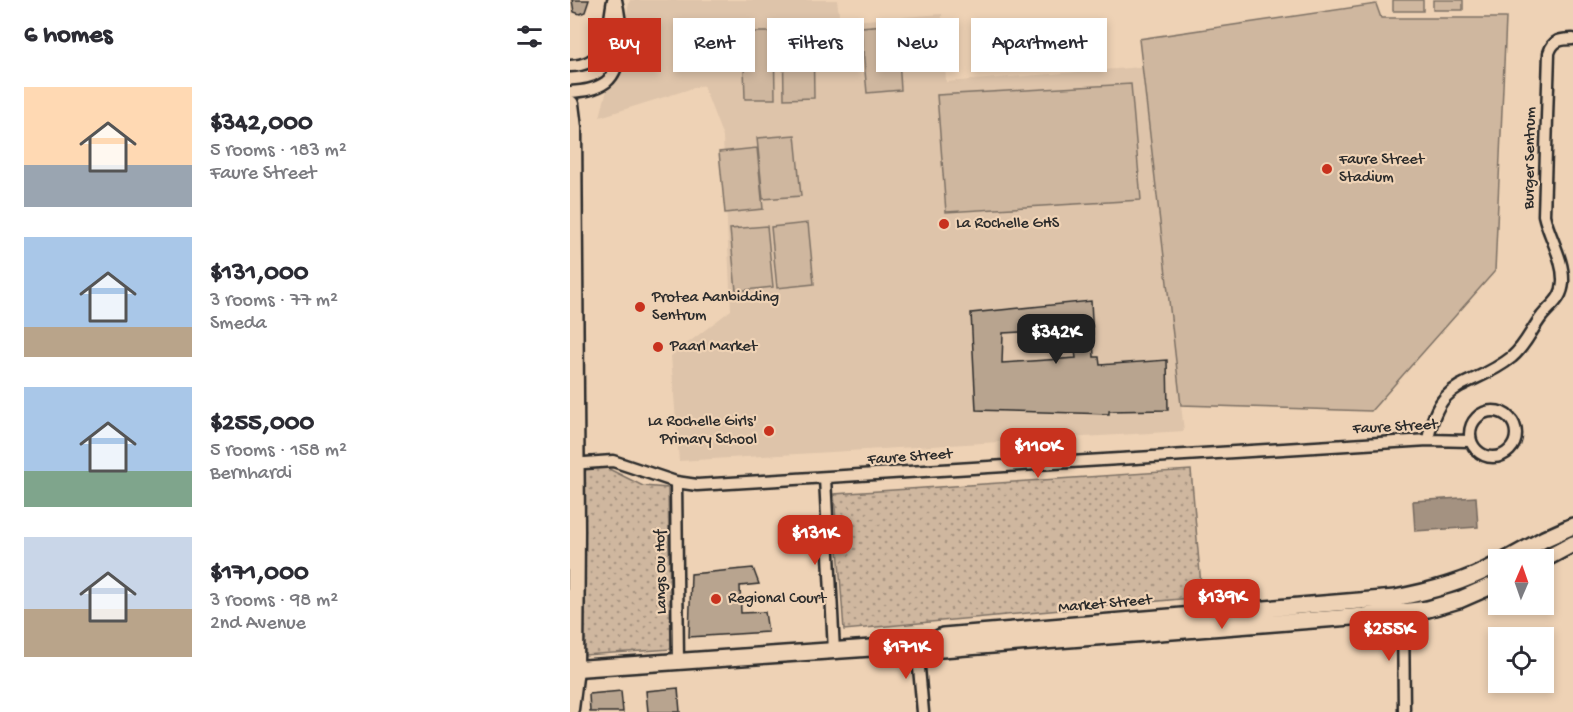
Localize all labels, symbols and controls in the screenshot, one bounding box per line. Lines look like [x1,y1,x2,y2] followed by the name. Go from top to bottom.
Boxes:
[588,18,661,72] chip: Buy
[673,18,755,72] chip: Rent
[767,18,864,72] chip: Filters
[876,18,959,72] chip: New
[971,18,1107,72] chip: Apartment
[513,20,546,53] icon: filters
[24,21,112,52] text: 6 homes
[1521,106,1541,210] street label: Burger Sentrum
[210,109,313,140] text: $342,000
[72,111,144,183] icon: home
[210,140,347,163] text: 5 rooms · 183 m²
[1338,151,1425,188] place label: Faure Street Stadium
[1320,162,1334,176] marker: Faure Street Stadium
[210,163,316,186] text: Faure Street
[956,215,1060,234] place label: La Rochelle GHS
[937,217,951,231] marker: La Rochelle GHS
[210,259,309,290] text: $131,000
[72,261,144,333] icon: home
[651,289,779,326] place label: Protea Aanbidding Sentrum
[210,290,338,313] text: 3 rooms · 77 m²
[633,300,647,314] marker: Protea Aanbidding Sentrum
[210,313,267,336] text: Smeda
[1014,314,1098,365] pin: $342K
[1031,322,1081,345] text: $342K
[669,338,759,357] place label: Paarl Market
[651,340,665,354] marker: Paarl Market
[210,409,314,440] text: $255,000
[72,411,144,483] icon: home
[648,413,757,450] place label: La Rochelle Girls' Primary School
[1351,416,1439,440] street label: Faure Street
[762,424,776,438] marker: La Rochelle Girls' Primary School
[996,428,1080,479] pin: $110K
[1014,436,1062,459] text: $110K
[210,440,347,463] text: 5 rooms · 158 m²
[866,445,955,471] street label: Faure Street
[210,463,292,486] text: Bernhardi
[773,515,857,566] pin: $131K
[792,523,838,546] text: $131K
[652,529,672,614] street label: Langs Ou Hof
[1488,549,1554,615] north arrow
[1488,549,1554,693] map controls
[210,559,309,590] text: $171,000
[72,561,144,633] icon: home
[1180,579,1264,630] pin: $139K
[1198,587,1246,610] text: $139K
[210,590,338,613] text: 3 rooms · 98 m²
[728,590,827,609] place label: Regional Court
[1057,591,1154,619] street label: Market Street
[709,592,723,606] marker: Regional Court
[1347,611,1431,662] pin: $255K
[210,613,306,636] text: 2nd Avenue
[1364,619,1414,642] text: $255K
[1488,627,1554,693] button: locate
[864,629,948,680] pin: $171K
[883,637,929,660] text: $171K

